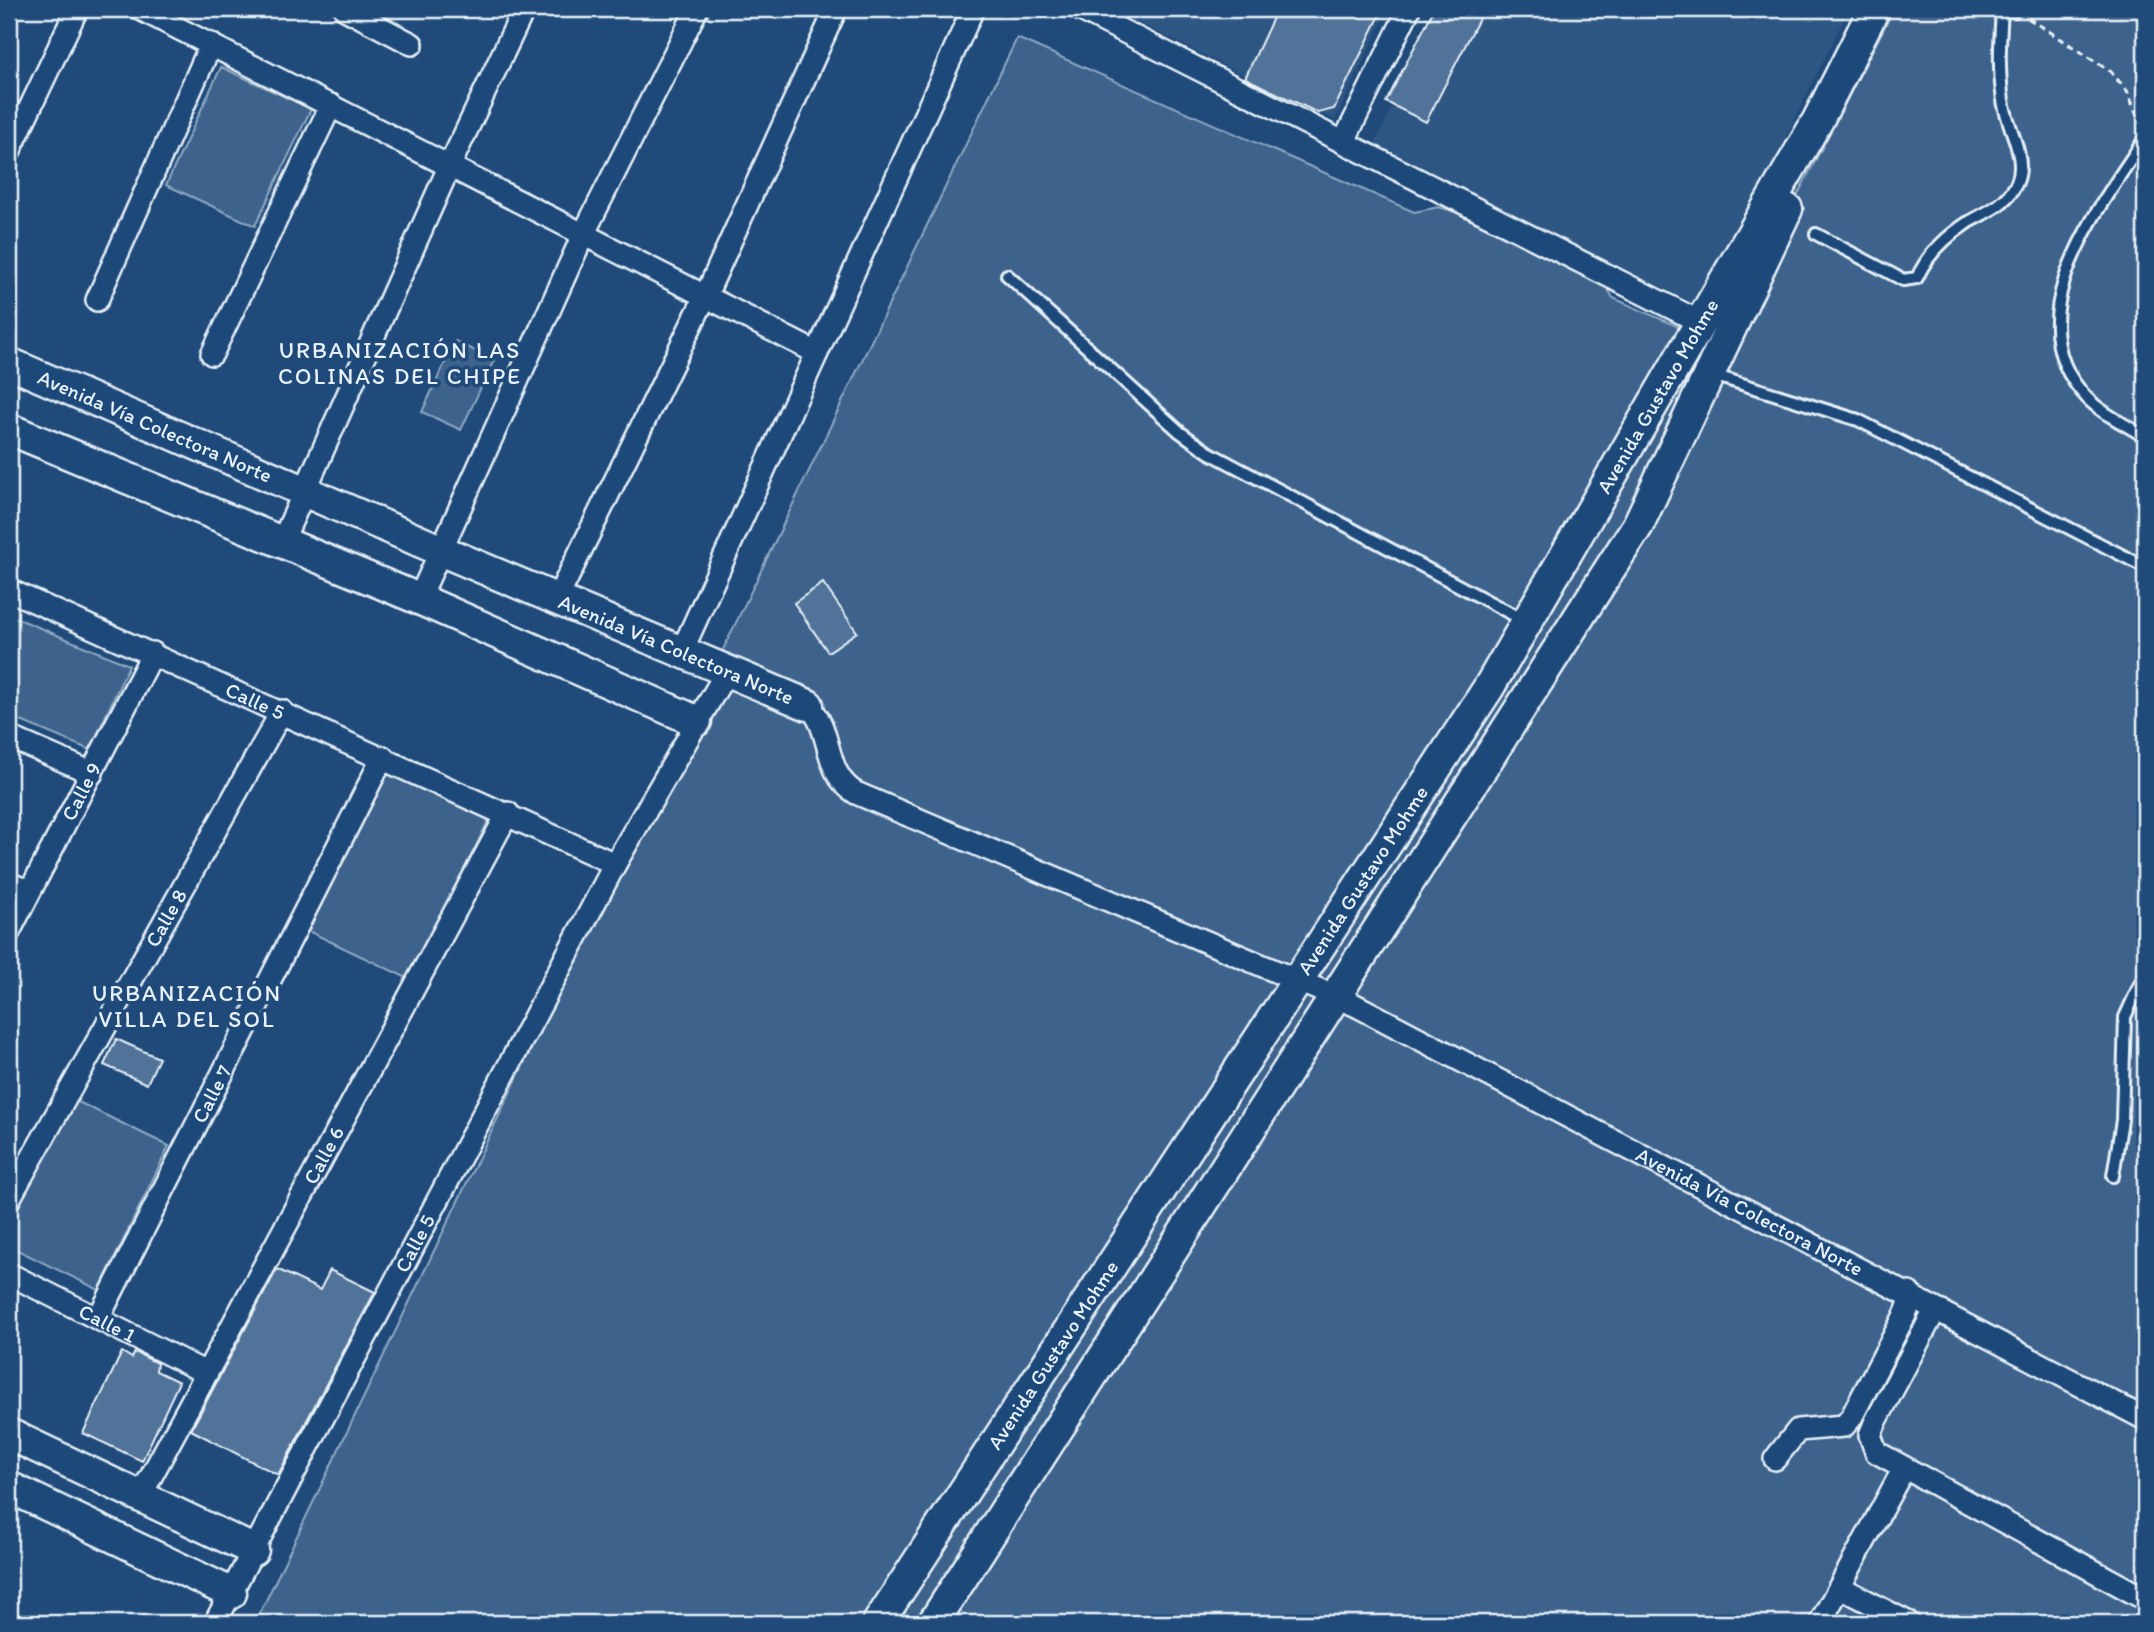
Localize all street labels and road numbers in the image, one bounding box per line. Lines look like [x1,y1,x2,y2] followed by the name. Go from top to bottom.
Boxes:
[1591,294,1724,498] street label: Avenida Gustavo Mohme
[34,364,276,488] street label: Avenida Vía Colectora Norte
[555,589,798,710] street label: Avenida Vía Colectora Norte
[222,677,289,725] street label: Calle 5
[56,758,106,825] street label: Calle 9
[1292,781,1433,979] street label: Avenida Gustavo Mohme
[140,884,192,951] street label: Calle 8
[186,1061,237,1127] street label: Calle 7
[298,1122,349,1188] street label: Calle 6
[1632,1142,1867,1281] street label: Avenida Vía Colectora Norte
[389,1210,440,1277] street label: Calle 5
[982,1255,1123,1454] street label: Avenida Gustavo Mohme
[75,1298,141,1348] street label: Calle 1

